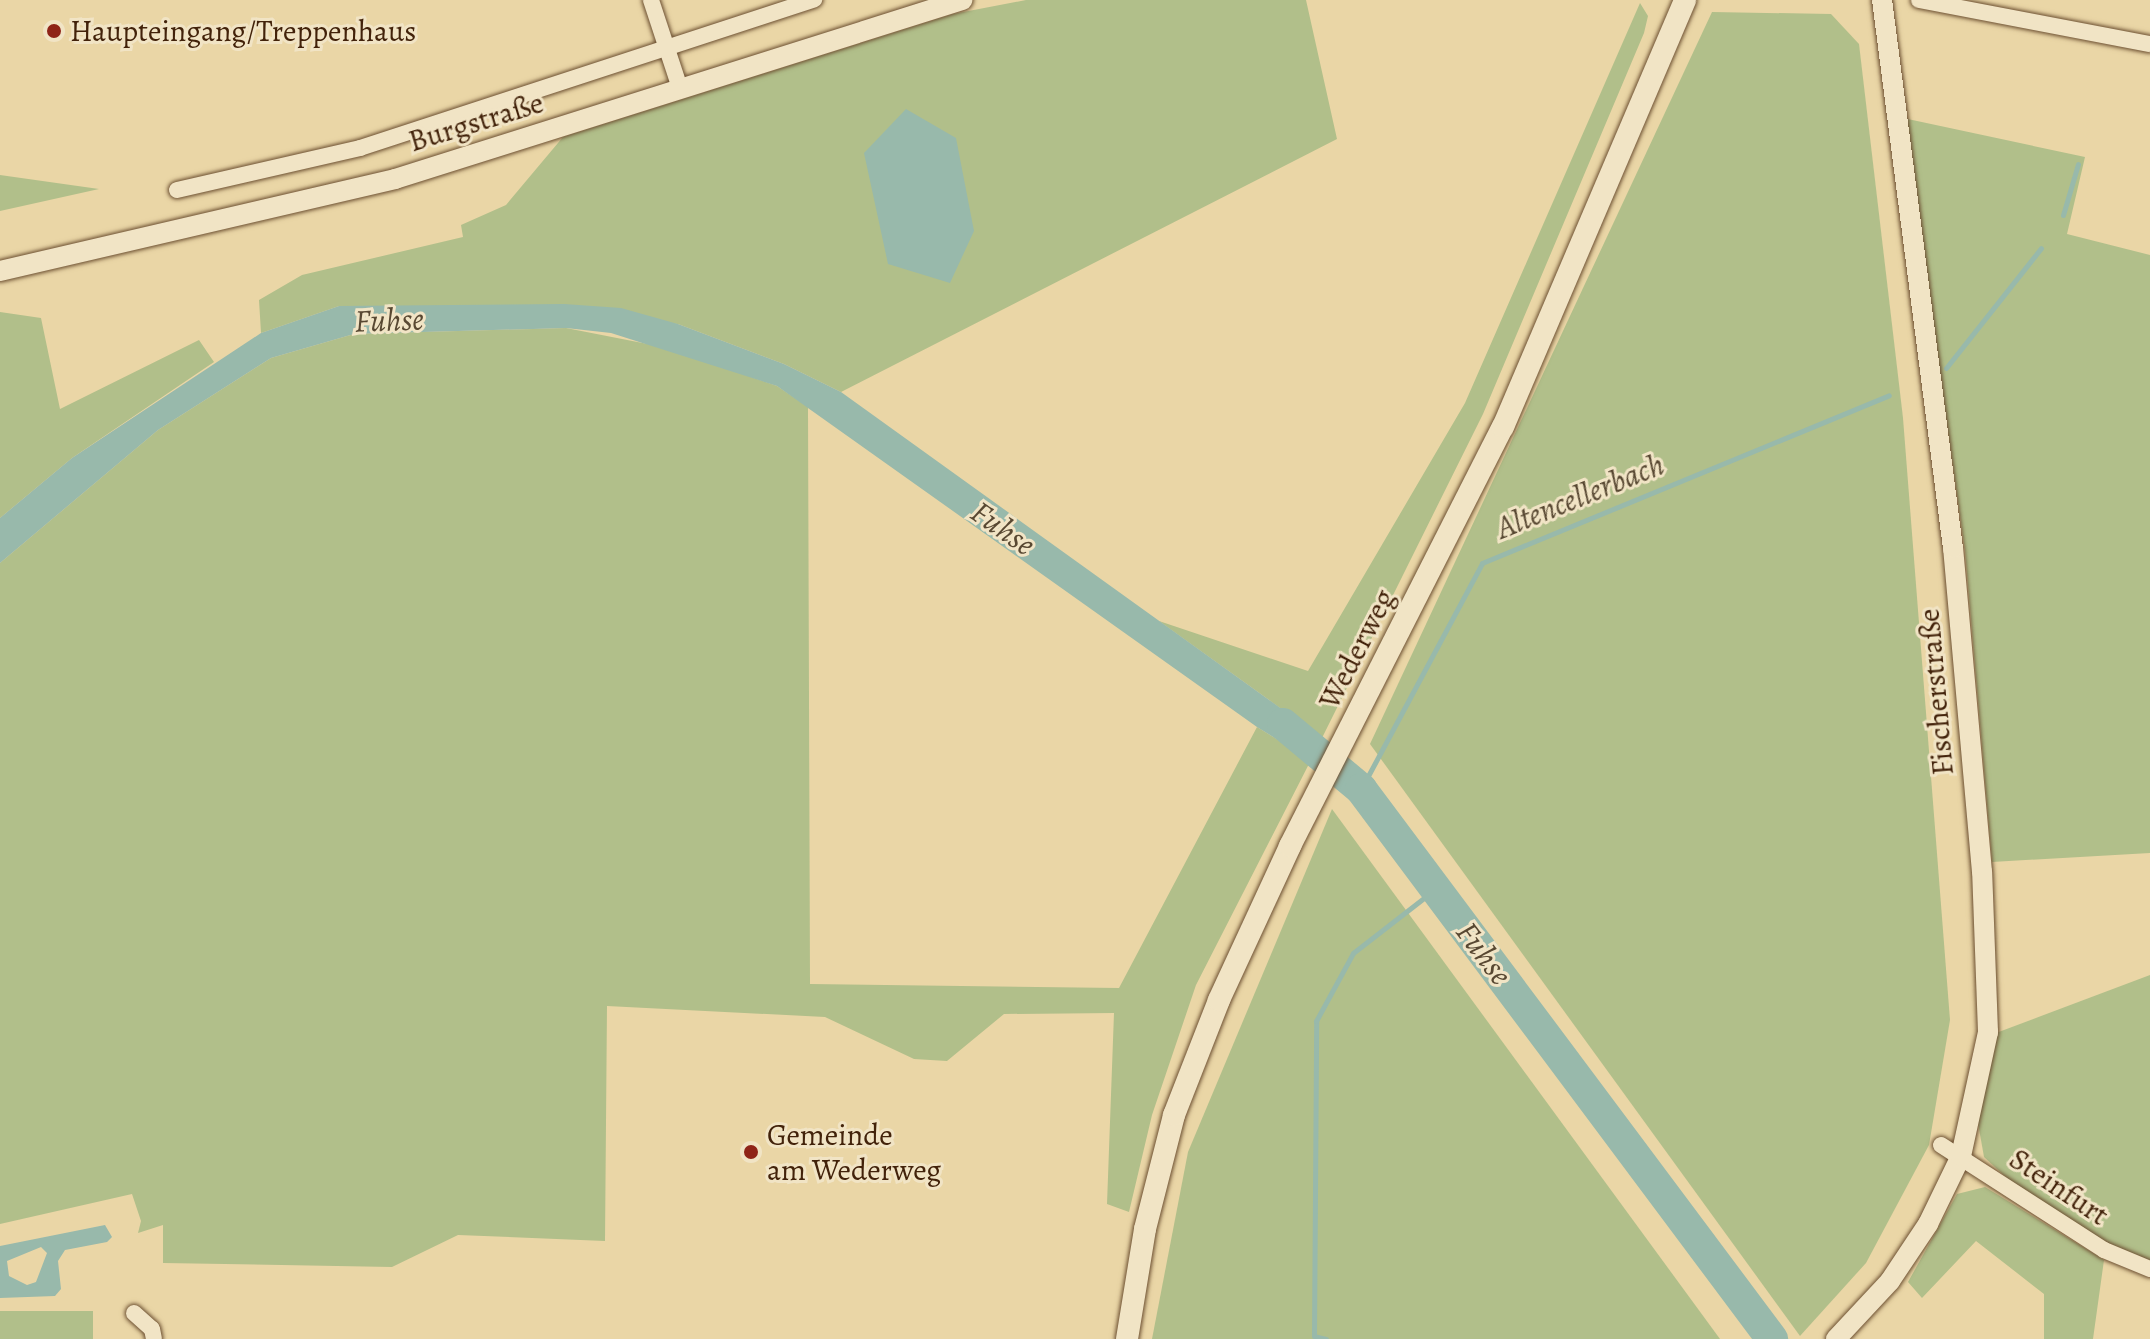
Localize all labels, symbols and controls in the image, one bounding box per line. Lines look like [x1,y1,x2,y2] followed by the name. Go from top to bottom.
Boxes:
[70,13,416,49] place label: Haupteingang/Treppenhaus
[45,22,63,40] marker: Haupteingang/Treppenhaus
[404,84,548,160] street label: Burgstraße
[354,300,424,340] water label: Fuhse
[1490,445,1670,547] water label: Altencellerbach
[964,492,1042,564] water label: Fuhse
[1312,583,1402,715] street label: Wederweg
[1911,607,1961,777] street label: Fischerstraße
[1448,914,1520,992] water label: Fuhse
[767,1117,941,1188] place label: Gemeinde am Wederweg
[2003,1141,2115,1233] street label: Steinfurt
[742,1143,760,1161] marker: Gemeinde am Wederweg

